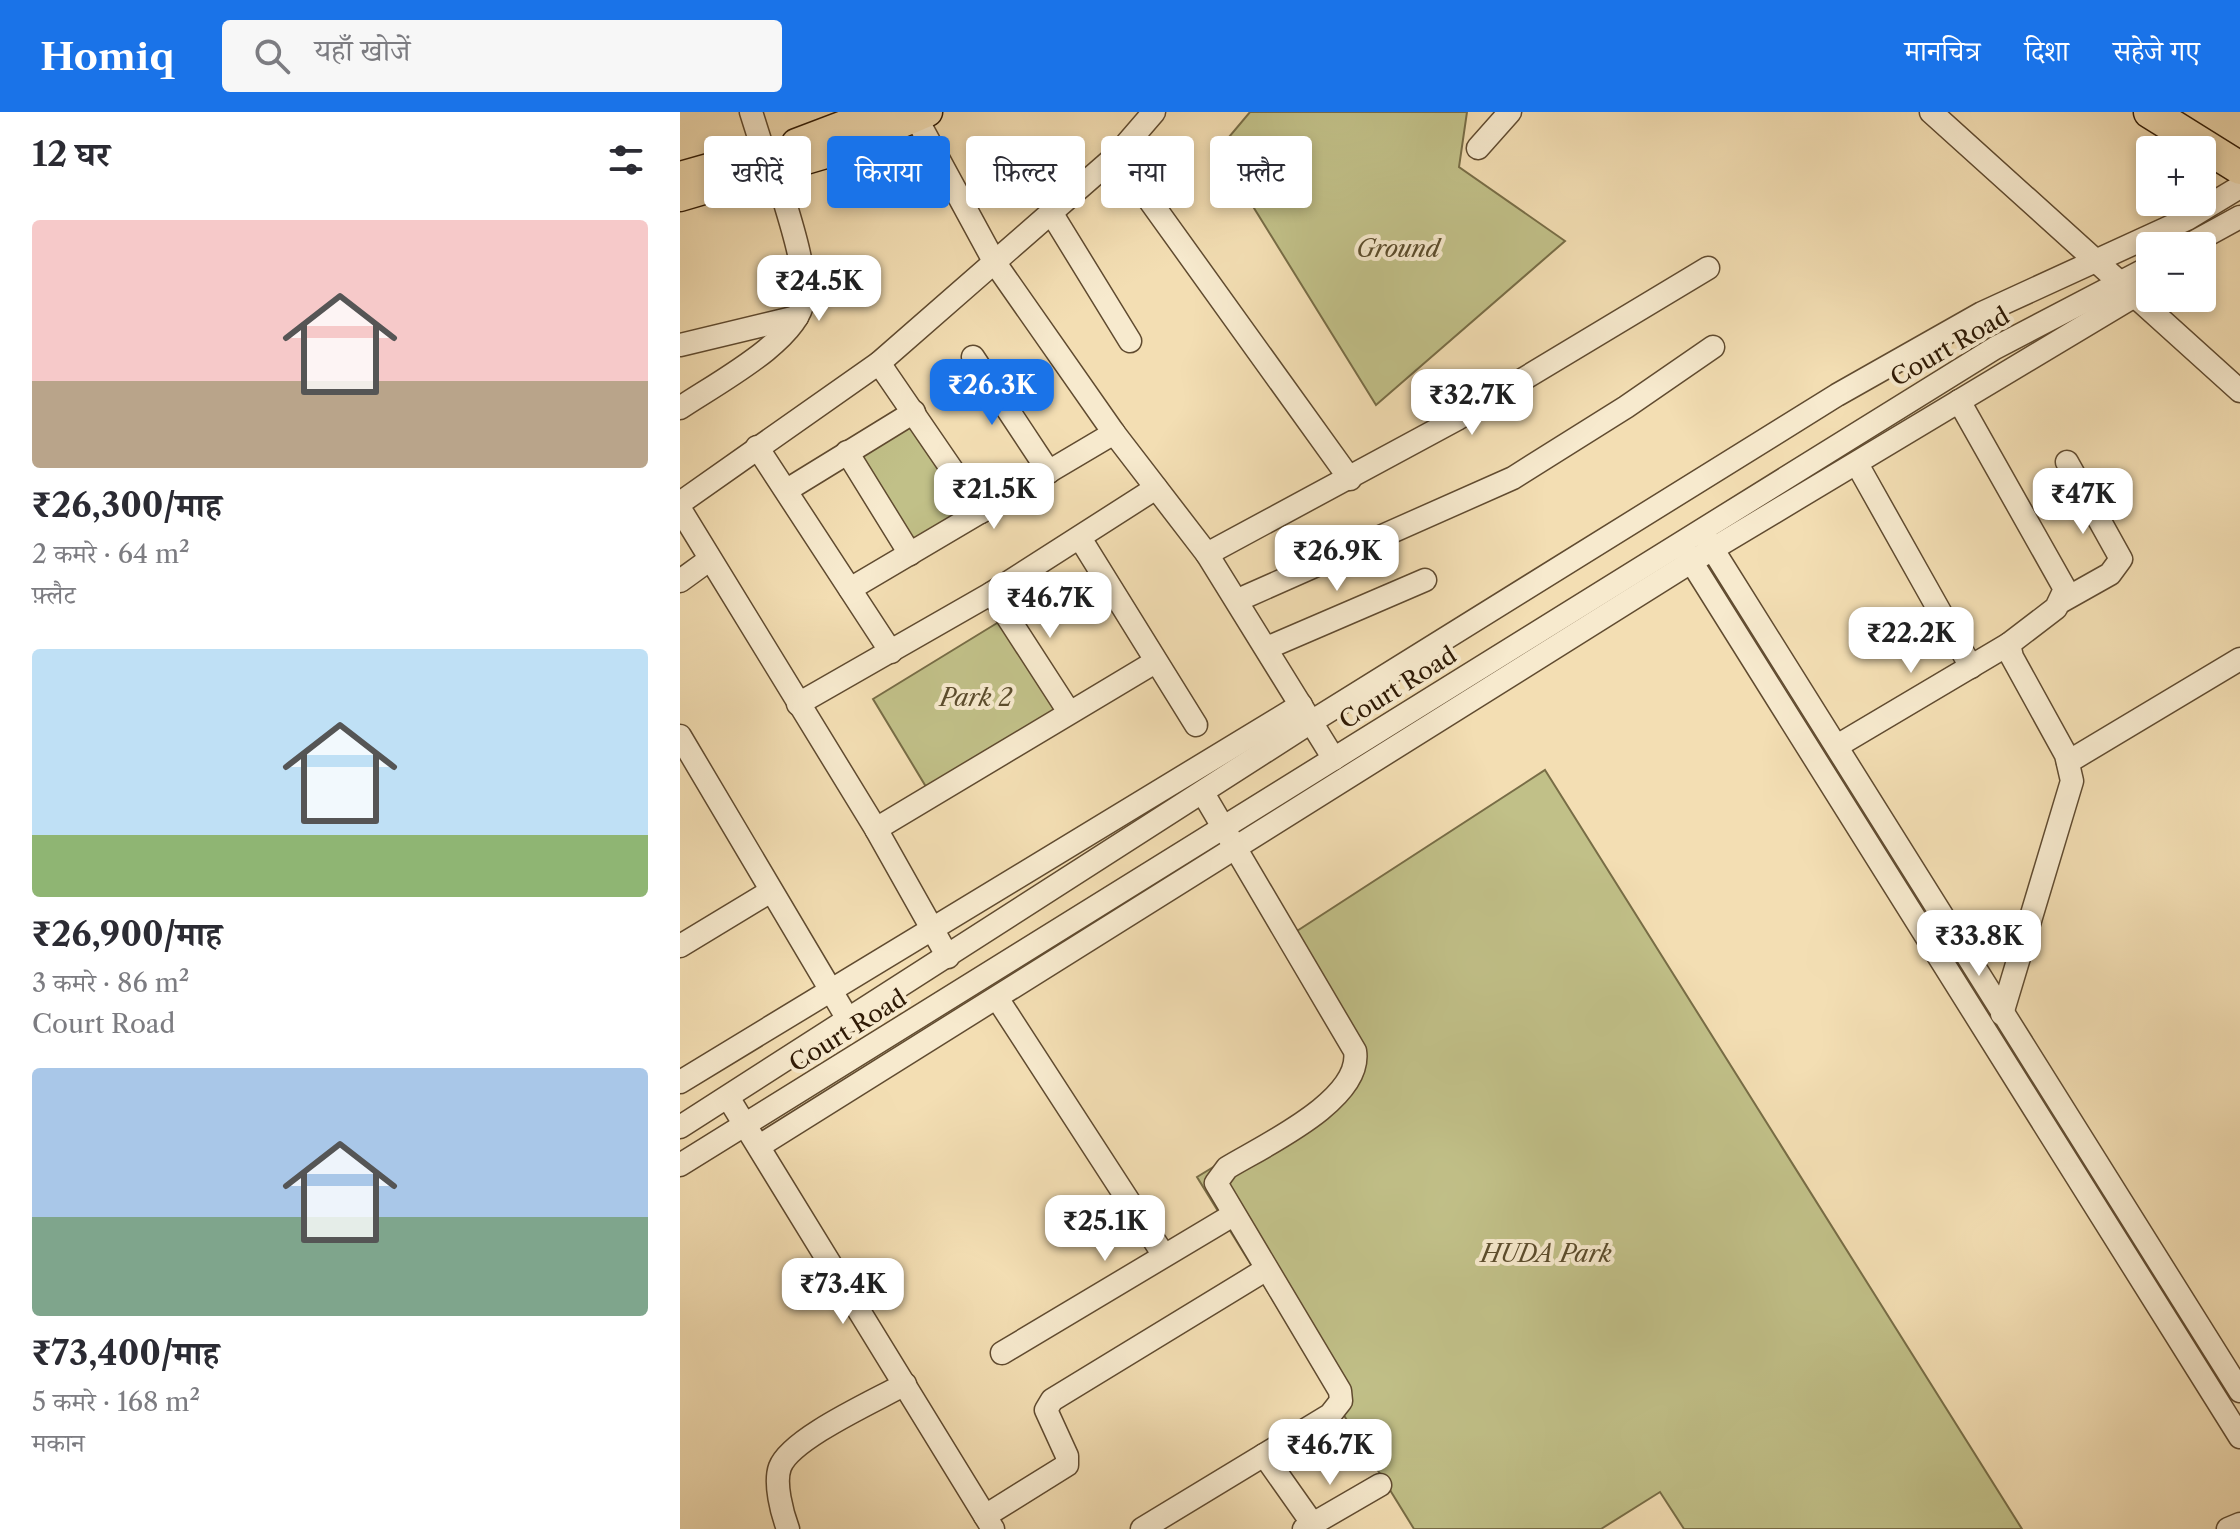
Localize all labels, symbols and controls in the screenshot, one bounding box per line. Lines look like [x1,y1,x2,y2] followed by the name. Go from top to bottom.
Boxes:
[222,20,782,92] search box
[314,32,410,69] text: यहाँ खोजें
[40,33,174,80] text: Homiq
[250,34,294,78] icon: search
[1904,34,1980,68] text: मानचित्र
[2024,34,2069,68] text: दिशा
[2113,34,2200,68] text: सहेजे गए
[32,133,110,175] text: 12 घर
[704,136,811,208] chip: खरीदें
[827,136,950,208] chip: किराया
[966,136,1085,208] chip: फ़िल्टर
[1101,136,1194,208] chip: नया
[1210,136,1312,208] chip: फ़्लैट
[2136,136,2216,312] map controls
[2136,136,2216,216] button: +
[604,138,648,182] icon: filters
[2136,232,2216,312] button: −
[1356,234,1443,263] park label: Ground
[754,255,884,323] pin: ₹24.5K
[775,265,863,297] text: ₹24.5K
[268,272,412,416] icon: home
[1885,301,2015,392] street label: Court Road
[927,359,1057,427] pin: ₹26.3K
[948,369,1036,401] text: ₹26.3K
[1407,369,1537,437] pin: ₹32.7K
[1429,379,1515,411] text: ₹32.7K
[929,463,1059,531] pin: ₹21.5K
[2036,468,2130,536] pin: ₹47K
[952,473,1036,505] text: ₹21.5K
[2051,478,2115,510] text: ₹47K
[32,484,222,526] text: ₹26,300/माह
[1272,525,1402,593] pin: ₹26.9K
[1293,535,1381,567] text: ₹26.9K
[32,538,190,570] text: 2 कमरे · 64 m²
[985,572,1115,640] pin: ₹46.7K
[32,579,75,611] text: फ़्लैट
[1007,582,1093,614] text: ₹46.7K
[1846,607,1976,675] pin: ₹22.2K
[1867,617,1955,649] text: ₹22.2K
[1334,640,1462,735] street label: Court Road
[938,683,1013,712] park label: Park 2
[268,701,412,845] icon: home
[1914,910,2044,978] pin: ₹33.8K
[32,913,222,955] text: ₹26,900/माह
[1935,920,2023,952] text: ₹33.8K
[32,967,189,999] text: 3 कमरे · 86 m²
[784,983,912,1078] street label: Court Road
[32,1008,175,1040] text: Court Road
[268,1120,412,1264] icon: home
[1040,1195,1170,1263] pin: ₹25.1K
[1063,1205,1147,1237] text: ₹25.1K
[1478,1239,1612,1268] park label: HUDA Park
[778,1258,908,1326] pin: ₹73.4K
[800,1268,886,1300] text: ₹73.4K
[32,1332,219,1374] text: ₹73,400/माह
[32,1386,200,1418] text: 5 कमरे · 168 m²
[1265,1419,1395,1487] pin: ₹46.7K
[32,1427,85,1459] text: मकान
[1287,1429,1373,1461] text: ₹46.7K

